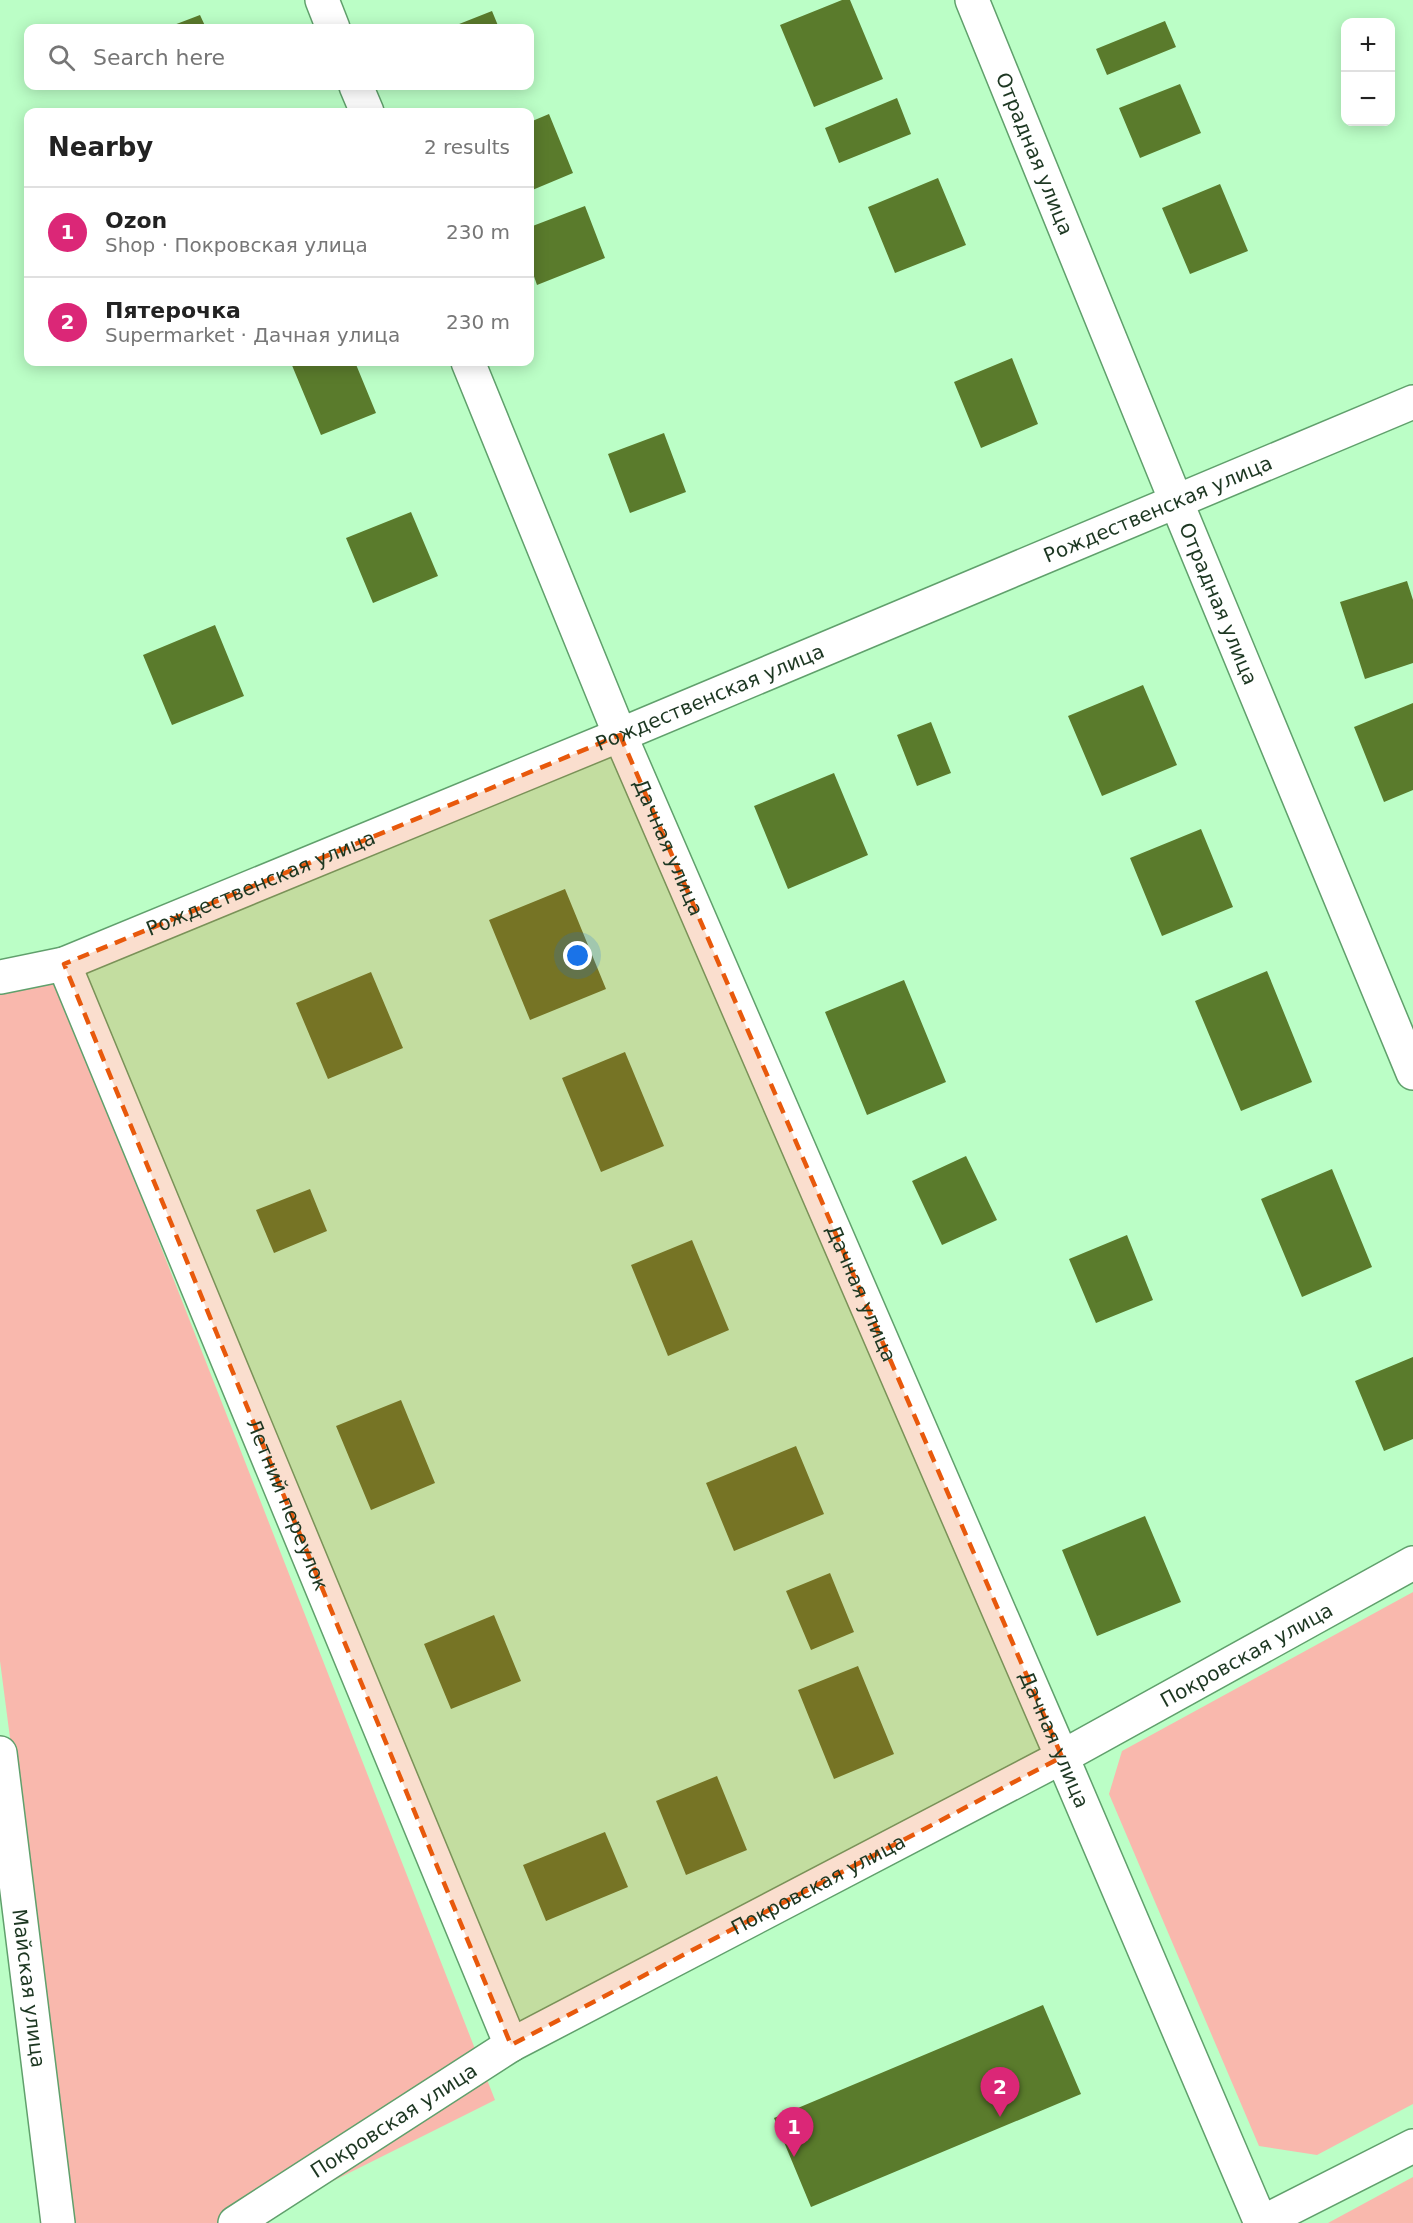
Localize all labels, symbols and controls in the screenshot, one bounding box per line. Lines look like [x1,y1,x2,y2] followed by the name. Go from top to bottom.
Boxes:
[1341,18,1395,126] map controls
[1341,18,1395,72] button: +
[24,24,534,90] search box
[45,41,78,74] icon: search
[93,45,225,70] text: Search here
[991,69,1078,239] street label: Отрадная улица
[1341,72,1395,126] button: −
[48,132,153,162] text: Nearby
[424,135,510,159] text: 2 results
[105,208,167,233] text: Ozon
[61,220,74,244] text: 1
[446,220,510,244] text: 230 m
[105,233,368,257] text: Shop · Покровская улица
[105,298,241,323] text: Пятерочка
[61,310,74,334] text: 2
[446,310,510,334] text: 230 m
[105,323,400,347] text: Supermarket · Дачная улица
[1040,451,1276,568] street label: Рождественская улица
[1174,519,1263,688] street label: Отрадная улица
[592,639,828,756] street label: Рождественская улица
[628,775,709,919] street label: Дачная улица
[143,825,379,941] street label: Рождественская улица
[563,941,592,970] your location
[821,1221,902,1365] street label: Дачная улица
[241,1415,334,1594] street label: Летний переулок
[1156,1598,1337,1712] street label: Покровская улица
[1014,1667,1094,1812] street label: Дачная улица
[727,1829,909,1940] street label: Покровская улица
[7,1907,51,2069] street label: Майская улица
[306,2058,482,2183] street label: Покровская улица
[980,2068,1020,2117] pin: 2
[774,2108,814,2157] pin: 1

